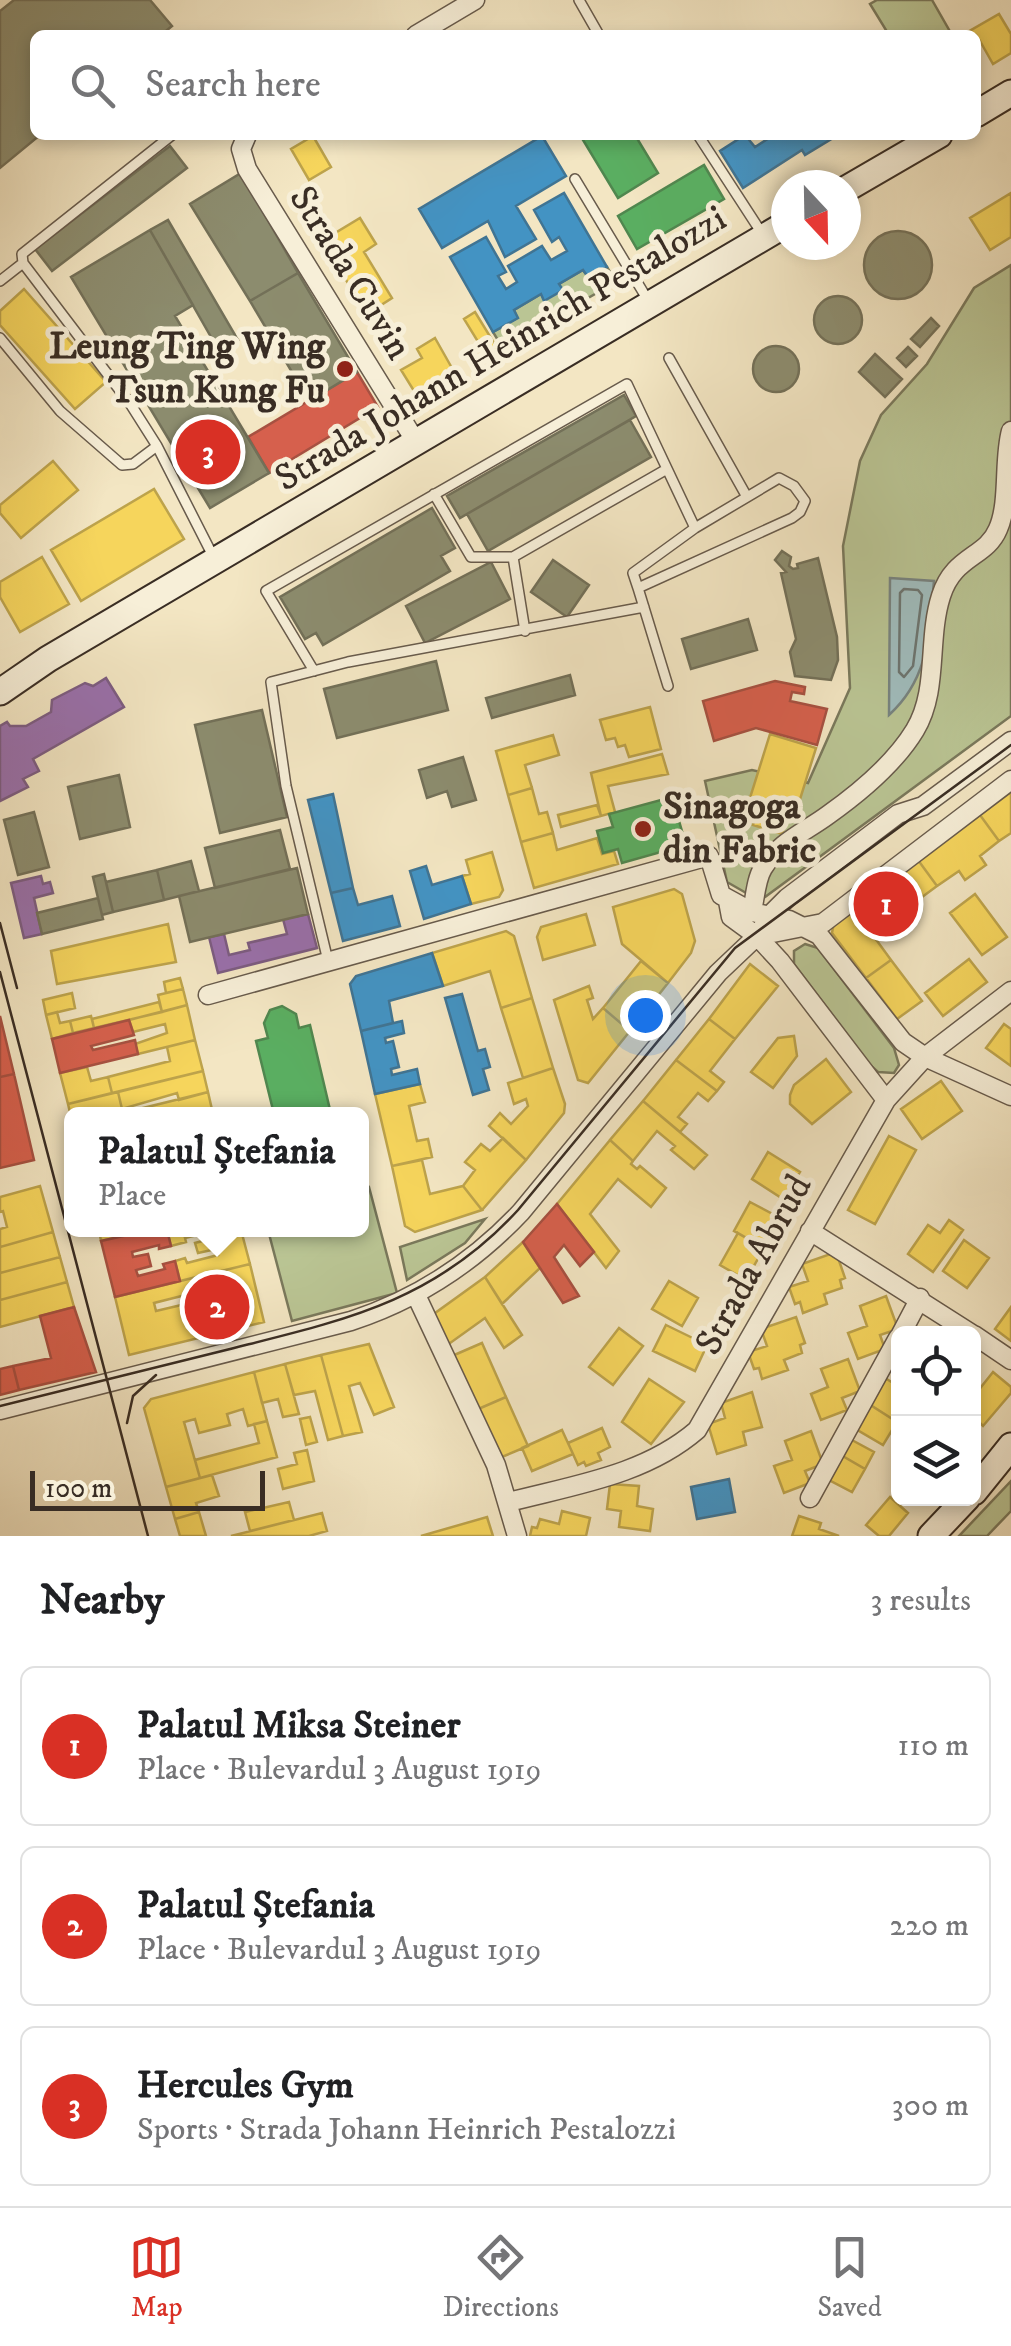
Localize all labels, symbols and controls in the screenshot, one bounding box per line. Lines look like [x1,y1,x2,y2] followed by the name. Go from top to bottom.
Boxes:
[30,30,981,140] search box
[65,58,120,113] icon: search
[145,61,321,109] text: Search here
[771,170,861,260] north arrow
[278,177,422,369] street label: Strada Cuvin
[267,195,735,503] street label: Strada Johann Heinrich Pestalozzi
[49,323,326,415] place label: Leung Ting Wing Tsun Kung Fu
[334,358,356,380] marker: Leung Ting Wing Tsun Kung Fu
[176,414,240,490] pin: 3
[663,783,816,875] place label: Sinagoga din Fabric
[632,818,654,840] marker: Sinagoga din Fabric
[854,866,918,942] pin: 1
[620,990,671,1041] your location
[64,1107,369,1237] popup
[98,1128,335,1176] text: Palatul Ștefania
[685,1166,823,1364] street label: Strada Abrud
[98,1176,166,1216] text: Place
[184,1270,250,1344] pin: 2
[891,1326,981,1506] map controls
[891,1326,981,1416] button: locate
[891,1416,981,1506] button: layers
[30,1466,265,1510] scale bar
[45,1471,112,1506] text: 100 m
[40,1575,164,1627] text: Nearby
[870,1581,971,1621] text: 3 results
[137,1702,460,1750] text: Palatul Miksa Steiner
[69,1726,80,1766] text: 1
[897,1726,969,1766] text: 110 m
[137,1750,541,1790] text: Place · Bulevardul 3 August 1919
[137,1882,375,1930] text: Palatul Ștefania
[67,1906,82,1946] text: 2
[889,1906,969,1946] text: 220 m
[137,1930,541,1970] text: Place · Bulevardul 3 August 1919
[137,2062,354,2110] text: Hercules Gym
[69,2086,80,2126] text: 3
[892,2086,969,2126] text: 300 m
[137,2110,676,2150] text: Sports · Strada Johann Heinrich Pestalozzi
[129,2230,184,2325] tab: Map
[443,2230,559,2325] tab: Directions
[817,2230,882,2325] tab: Saved

